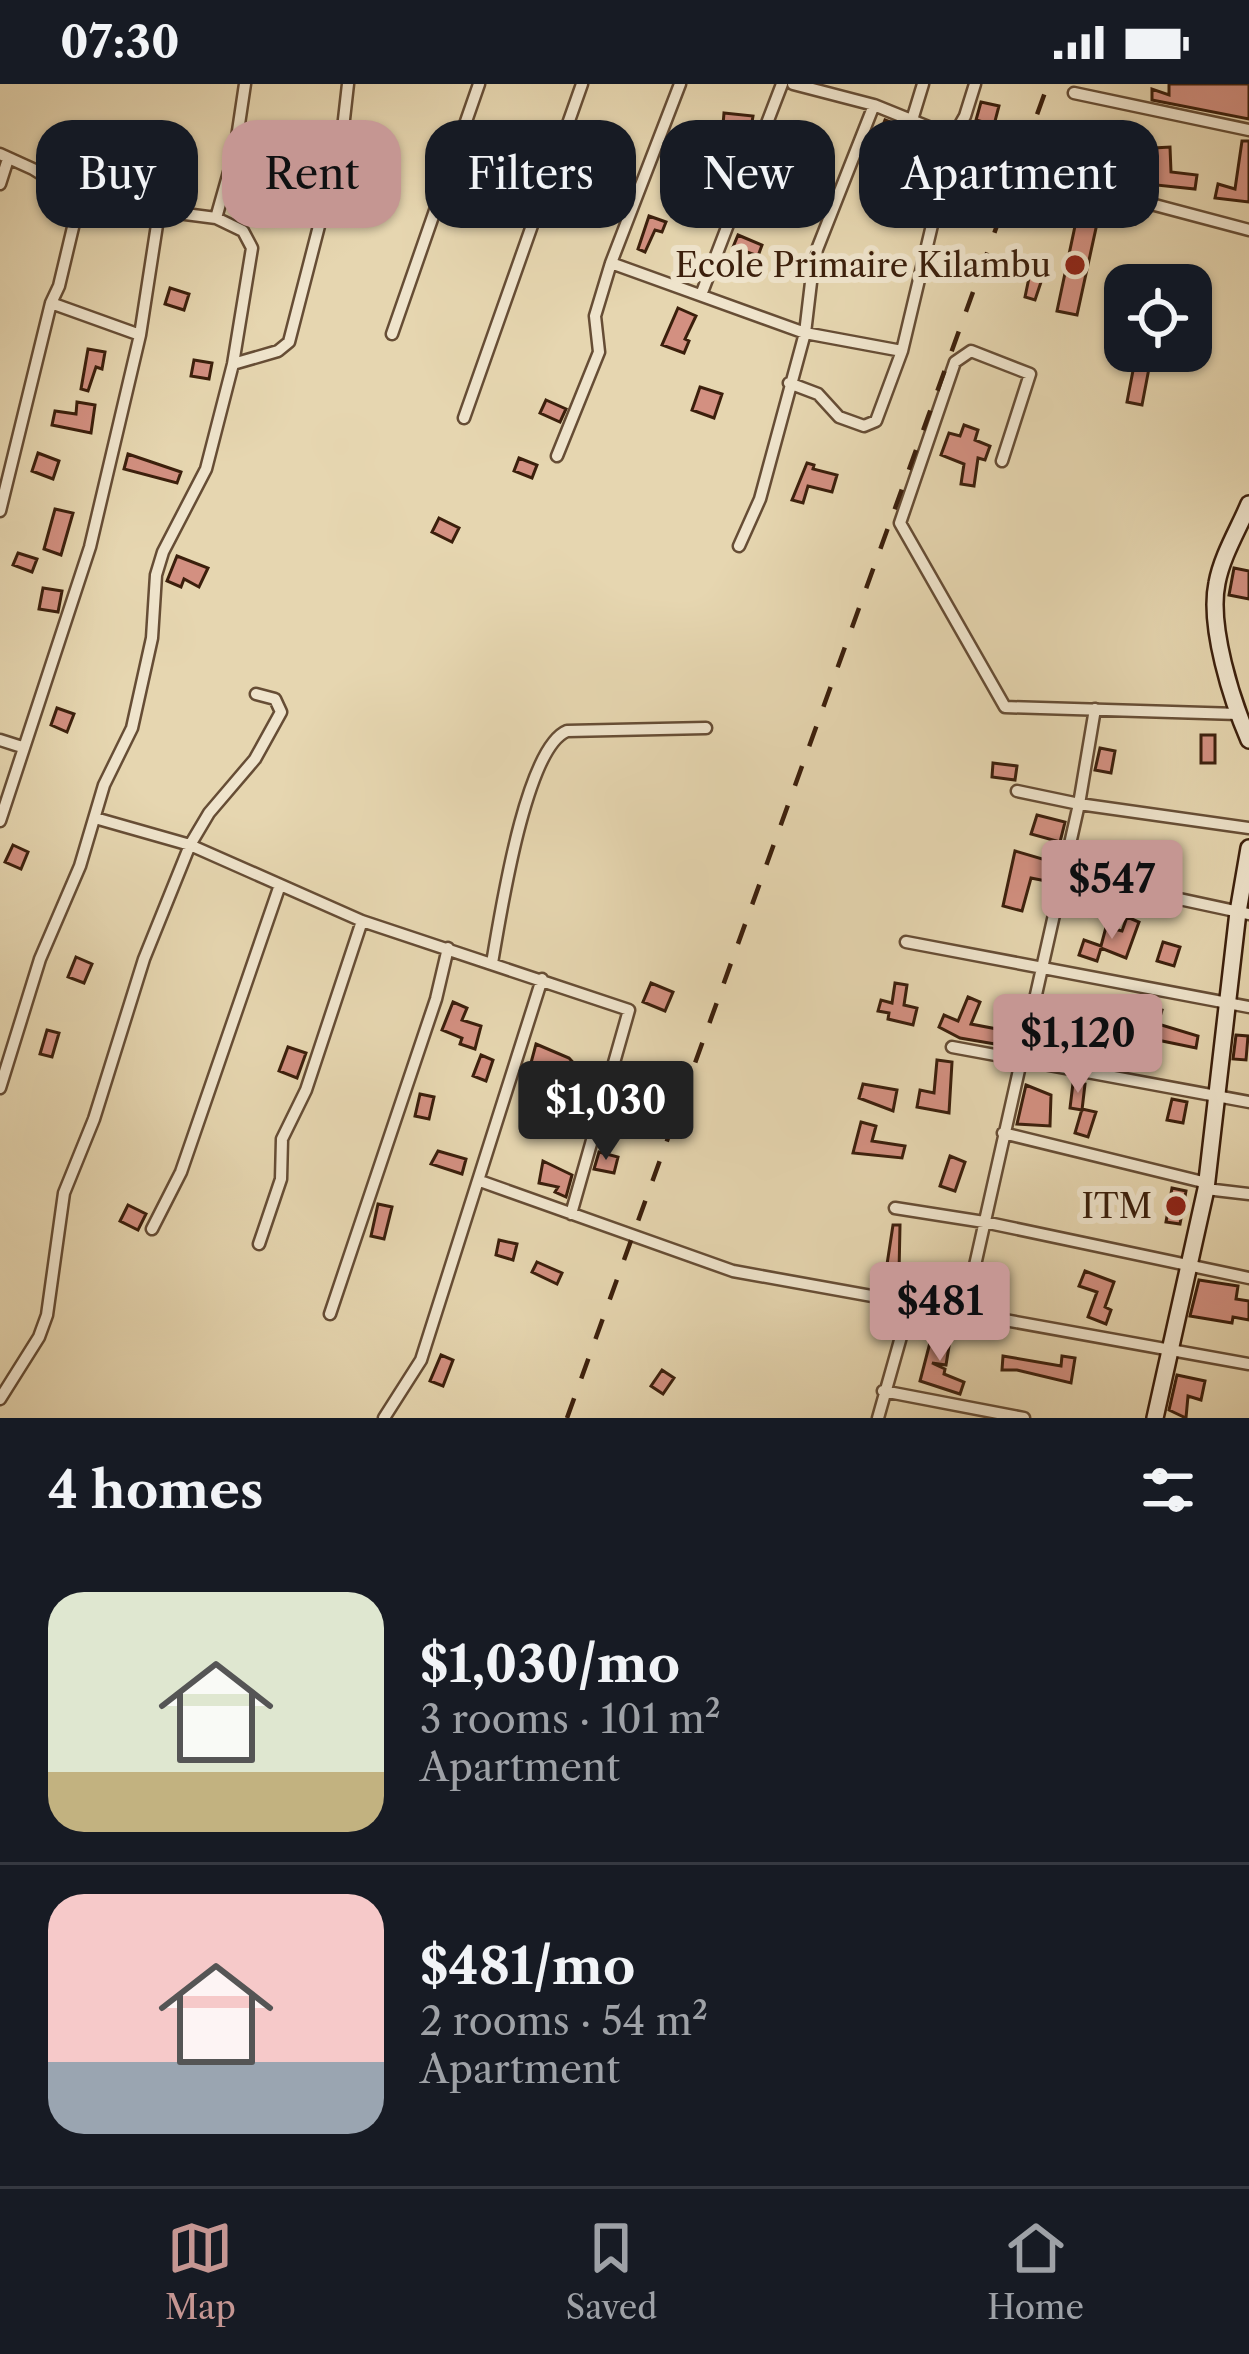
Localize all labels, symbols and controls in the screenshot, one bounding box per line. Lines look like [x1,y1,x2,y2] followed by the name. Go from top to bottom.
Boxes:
[60,14,180,70] text: 07:30
[36,120,198,228] chip: Buy
[222,120,401,228] chip: Rent
[425,120,636,228] chip: Filters
[660,120,835,228] chip: New
[859,120,1159,228] chip: Apartment
[675,245,1051,286] place label: Ecole Primaire Kilambu
[1062,252,1088,278] marker: Ecole Primaire Kilambu
[1104,264,1212,372] map controls
[1104,264,1212,372] button: locate
[1041,840,1183,942] pin: $547
[1069,855,1155,903] text: $547
[980,994,1176,1096] pin: $1,120
[1020,1009,1136,1057] text: $1,120
[508,1061,704,1163] pin: $1,030
[545,1076,667,1124] text: $1,030
[1082,1186,1152,1227] place label: ITM
[1163,1193,1189,1219] marker: ITM
[869,1262,1011,1364] pin: $481
[897,1277,983,1325] text: $481
[1135,1457,1201,1523] icon: filters
[48,1459,263,1521] text: 4 homes
[420,1633,680,1695] text: $1,030/mo
[144,1640,288,1784] icon: home
[420,1695,721,1743] text: 3 rooms · 101 m²
[420,1743,620,1791] text: Apartment
[420,1935,635,1997] text: $481/mo
[144,1942,288,2086] icon: home
[420,1997,708,2045] text: 2 rooms · 54 m²
[420,2045,620,2093] text: Apartment
[165,2215,236,2328] tab: Map
[566,2215,657,2328] tab: Saved
[987,2215,1084,2328] tab: Home

